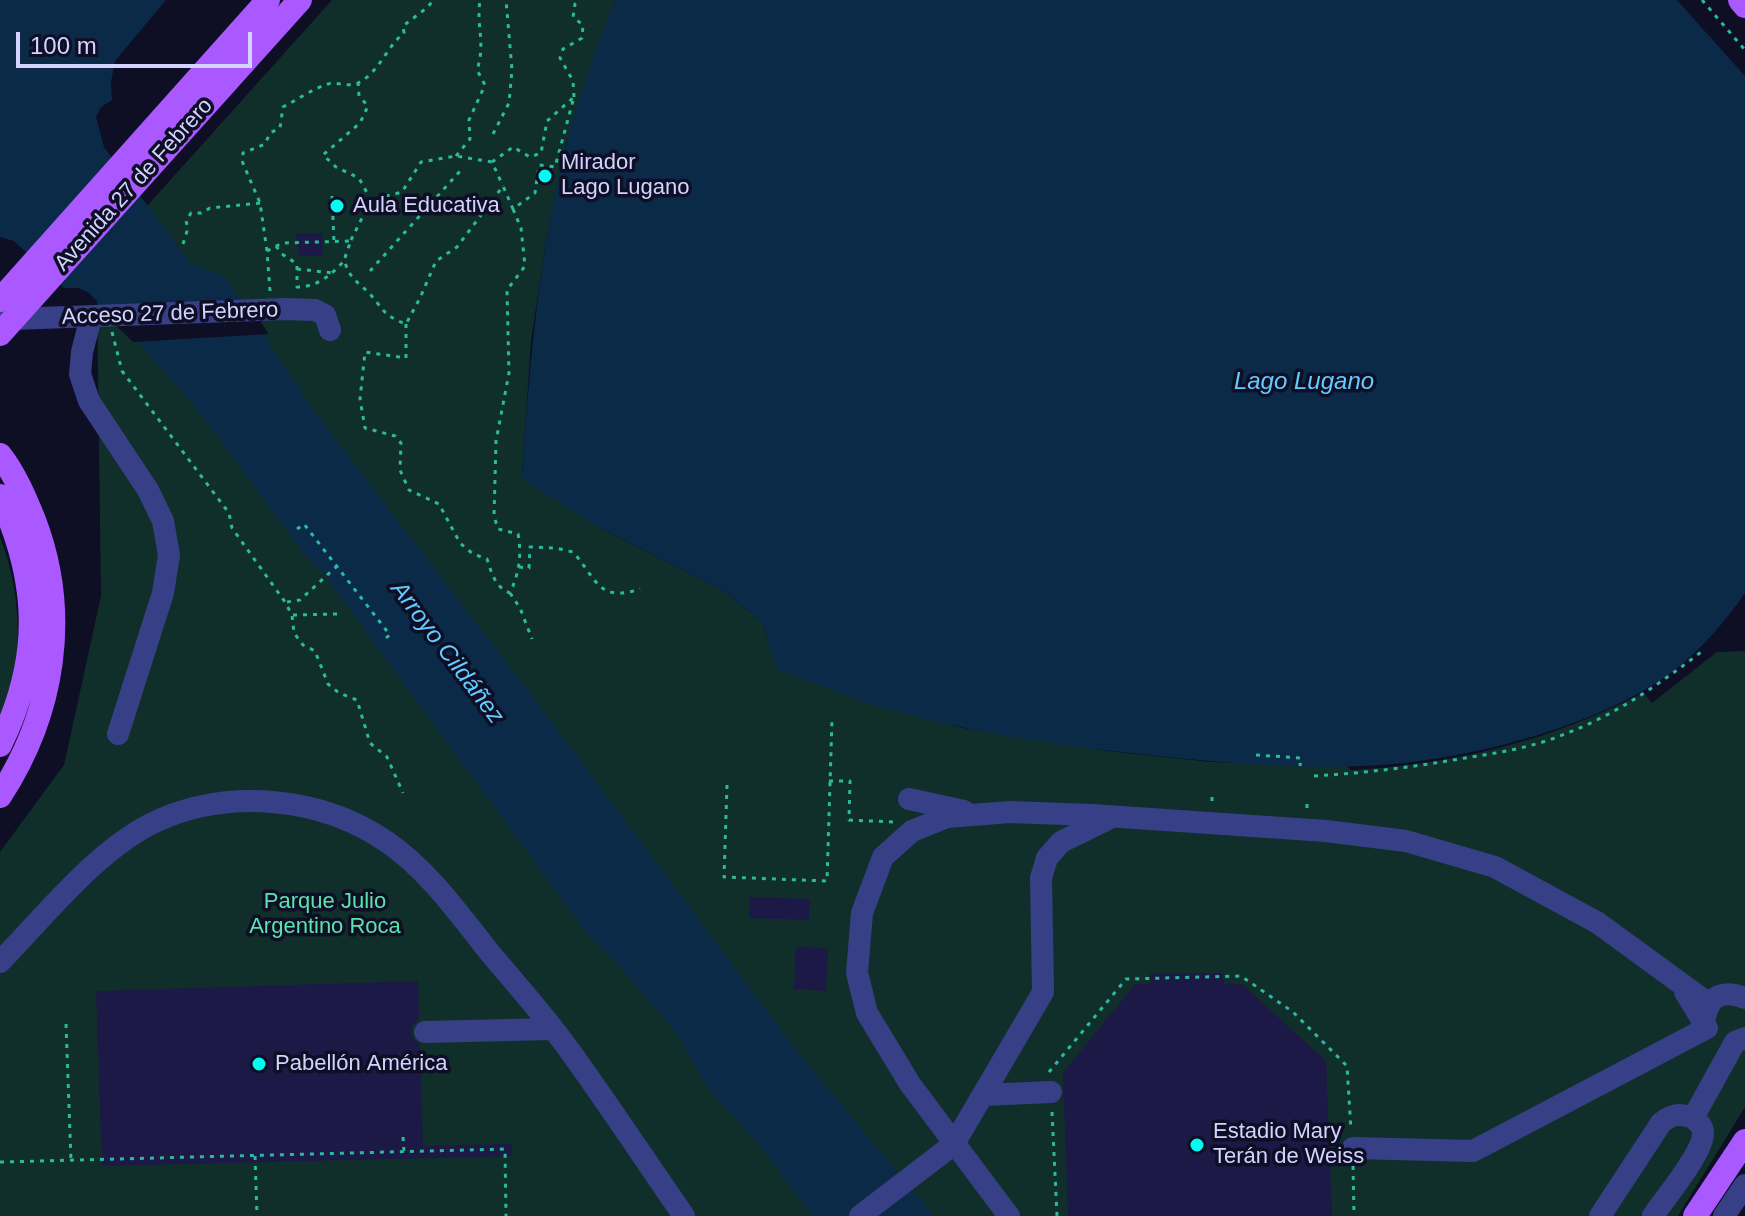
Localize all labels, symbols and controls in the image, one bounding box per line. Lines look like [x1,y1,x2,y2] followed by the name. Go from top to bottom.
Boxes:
[20,16,256,66] scale bar
[30,32,97,59] text: 100 m
[49,93,219,277] street label: Avenida 27 de Febrero
[561,150,689,202] place label: Mirador Lago Lugano
[536,167,554,185] marker: Mirador Lago Lugano
[353,193,500,219] place label: Aula Educativa
[328,197,346,215] marker: Aula Educativa
[61,297,279,331] street label: Acceso 27 de Febrero
[1234,368,1374,396] water label: Lago Lugano
[384,576,510,730] water label: Arroyo Cildáñez
[249,889,401,940] park label: Parque Julio Argentino Roca
[275,1051,447,1077] place label: Pabellón América
[250,1055,268,1073] marker: Pabellón América
[1213,1119,1364,1170] place label: Estadio Mary Terán de Weiss
[1188,1136,1206,1154] marker: Estadio Mary Terán de Weiss

